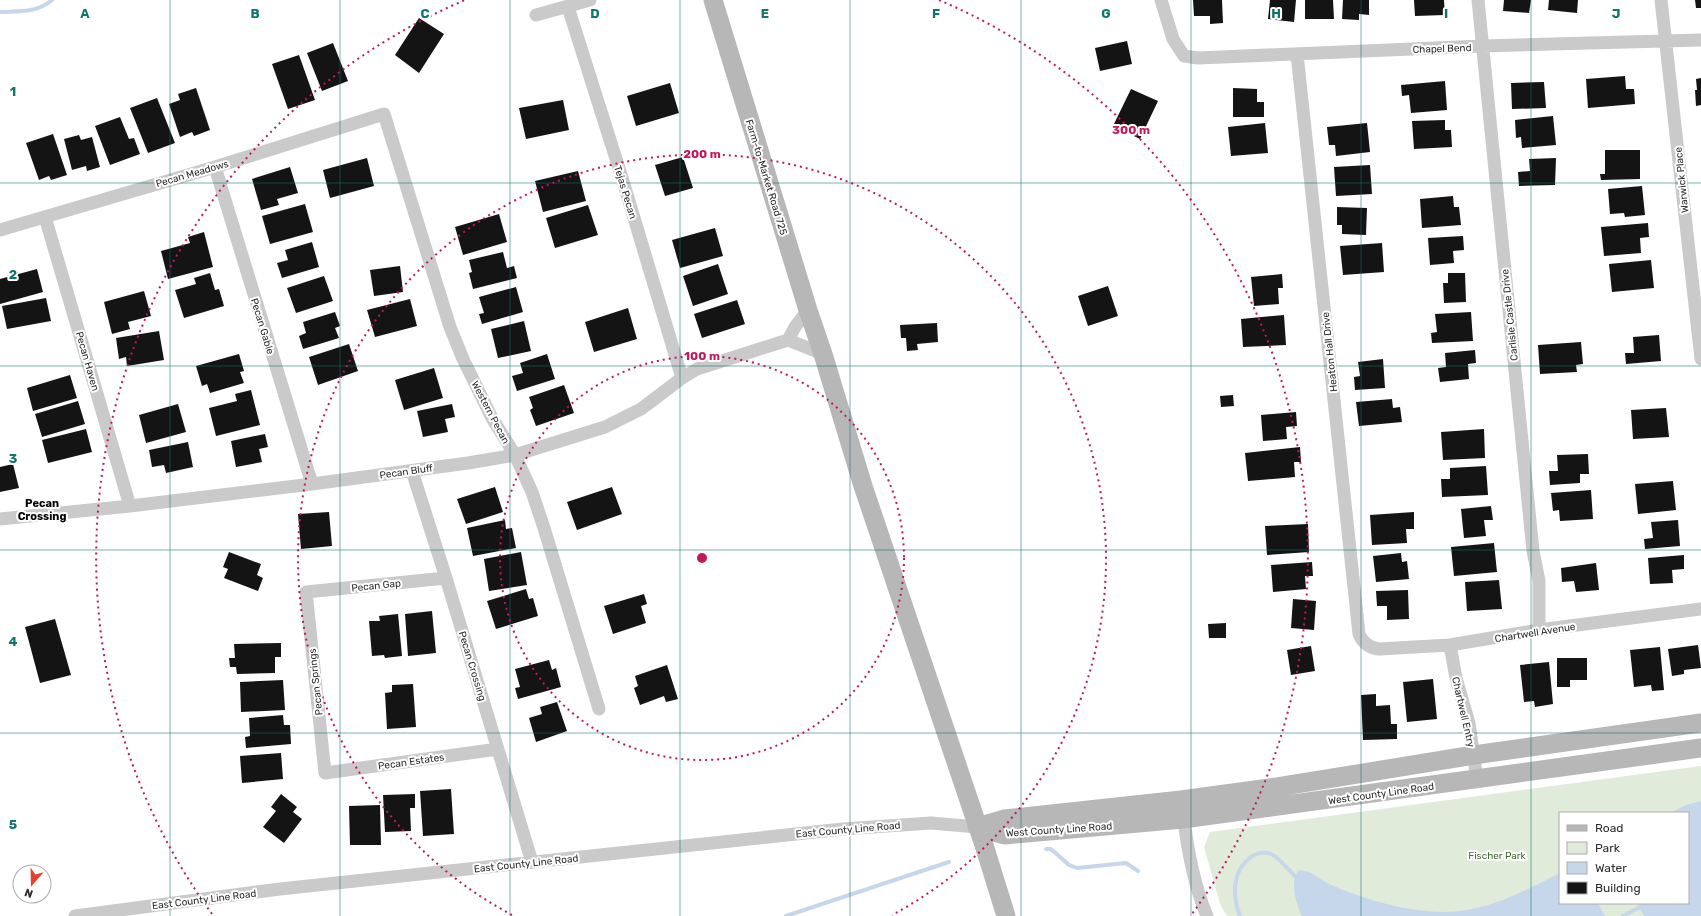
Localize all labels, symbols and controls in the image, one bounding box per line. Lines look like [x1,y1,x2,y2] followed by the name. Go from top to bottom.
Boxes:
[80,6,90,21] text: A
[250,6,260,21] text: B
[420,6,430,21] text: C
[590,6,600,21] text: D
[761,6,769,21] text: E
[932,6,940,21] text: F
[1101,6,1111,21] text: G
[1271,6,1281,21] text: H
[1444,6,1448,21] text: I
[1612,6,1620,21] text: J
[1412,42,1472,56] street label: Chapel Bend
[10,84,16,99] text: 1
[743,118,789,237] street label: Farm-to-Market Road 725
[1112,123,1150,137] text: 300 m
[1673,146,1691,213] street label: Warwick Place
[683,147,721,161] text: 200 m
[155,158,230,190] street label: Pecan Meadows
[611,164,639,220] street label: Tejas Pecan
[9,267,17,282] text: 2
[1499,268,1521,361] street label: Carlisle Castle Drive
[248,297,276,356] street label: Pecan Gable
[1320,311,1340,393] street label: Heaton Hall Drive
[73,330,101,392] street label: Pecan Haven
[684,349,720,363] text: 100 m
[469,379,512,446] street label: Western Pecan
[9,451,18,466] text: 3
[379,462,434,482] street label: Pecan Bluff
[18,497,66,523] district label: Pecan Crossing
[695,551,709,565] centre of rings
[351,577,402,595] street label: Pecan Gap
[1494,621,1577,645] street label: Chartwell Avenue
[456,630,488,703] street label: Pecan Crossing
[9,634,18,649] text: 4
[307,648,325,716] street label: Pecan Springs
[1449,676,1477,749] street label: Chartwell Entry
[377,751,445,773] street label: Pecan Estates
[1327,781,1435,807] street label: West County Line Road
[1559,812,1689,904] legend
[9,817,17,832] text: 5
[795,819,901,841] street label: East County Line Road
[1005,820,1113,840] street label: West County Line Road
[1595,821,1623,835] text: Road
[1595,841,1621,855] text: Park
[1468,850,1527,862] park label: Fischer Park
[473,853,579,875] street label: East County Line Road
[1595,861,1627,875] text: Water
[12,864,52,904] north arrow
[1595,881,1641,895] text: Building
[23,885,35,900] text: N
[151,888,257,912] street label: East County Line Road

